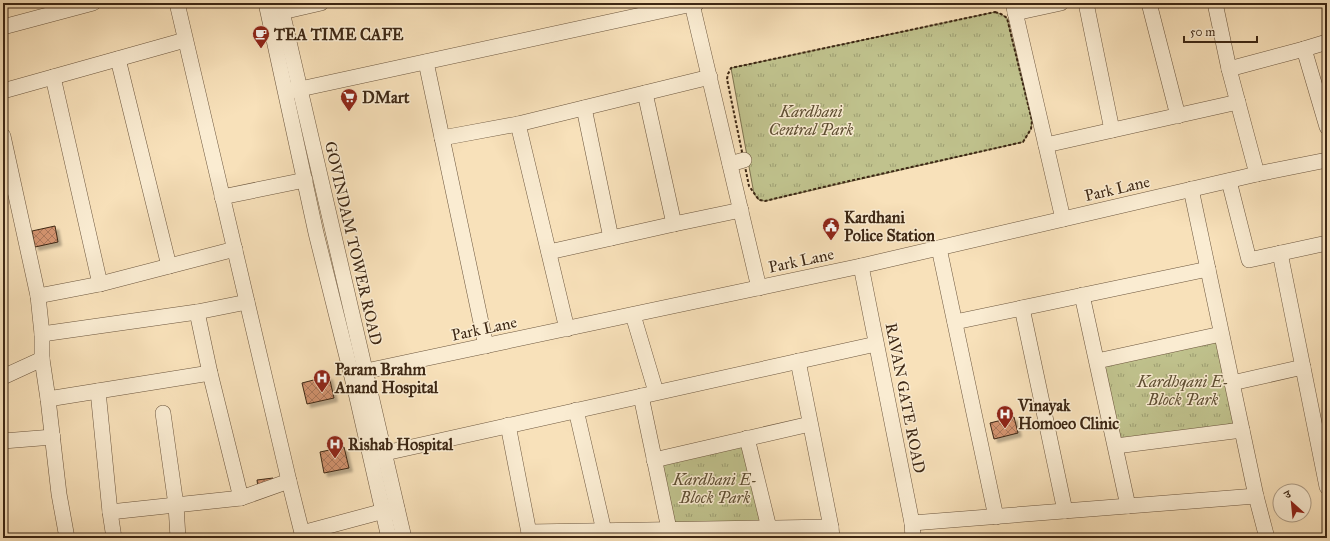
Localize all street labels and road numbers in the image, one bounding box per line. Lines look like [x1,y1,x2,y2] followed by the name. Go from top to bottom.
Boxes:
[321,139,386,347] street label: GOVINDAM TOWER ROAD
[1083,172,1152,205] street label: Park Lane
[767,244,836,277] street label: Park Lane
[450,312,519,345] street label: Park Lane
[882,321,929,475] street label: RAVAN GATE ROAD

